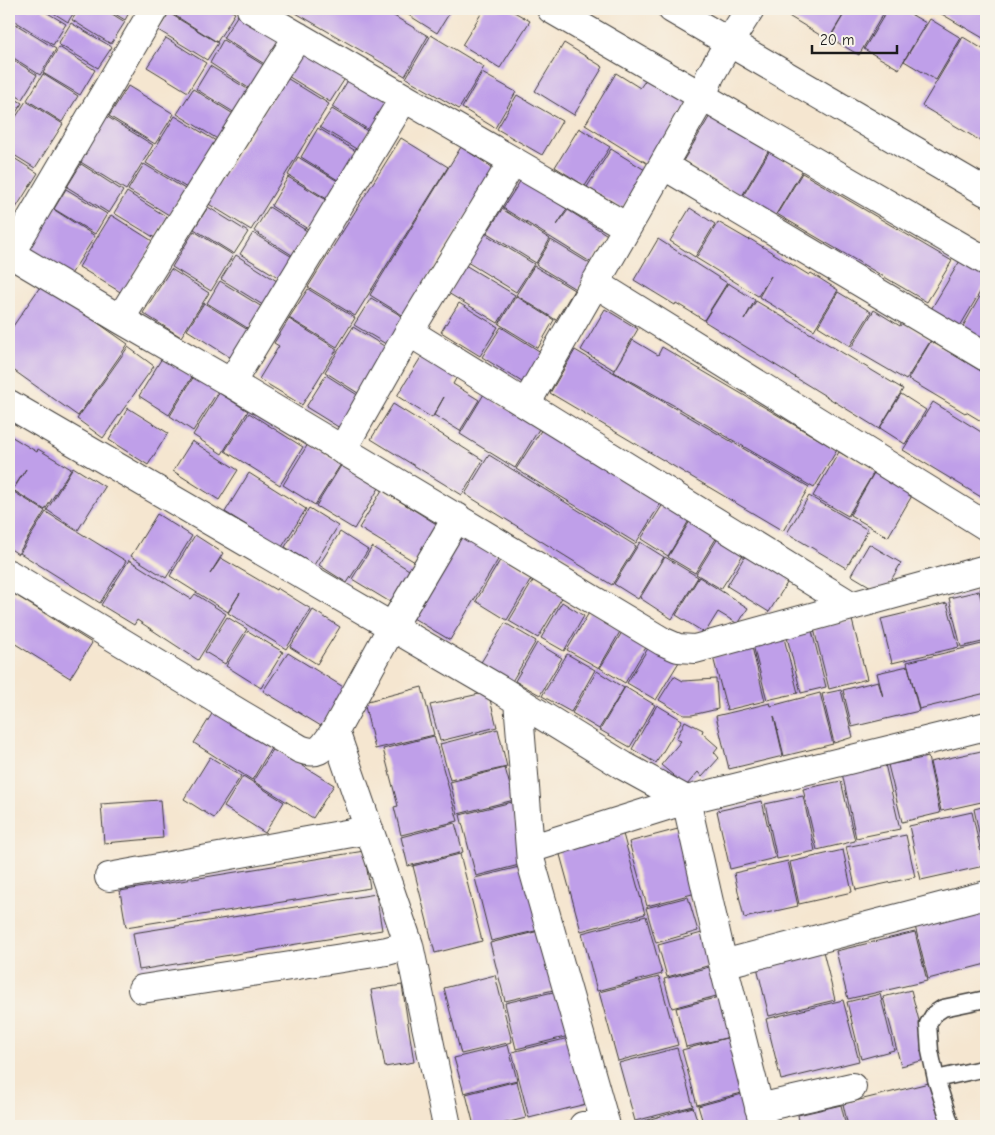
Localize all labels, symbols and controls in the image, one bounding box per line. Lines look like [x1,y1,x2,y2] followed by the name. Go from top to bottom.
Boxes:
[812,22,898,54] scale bar
[820,31,854,49] text: 20 m

